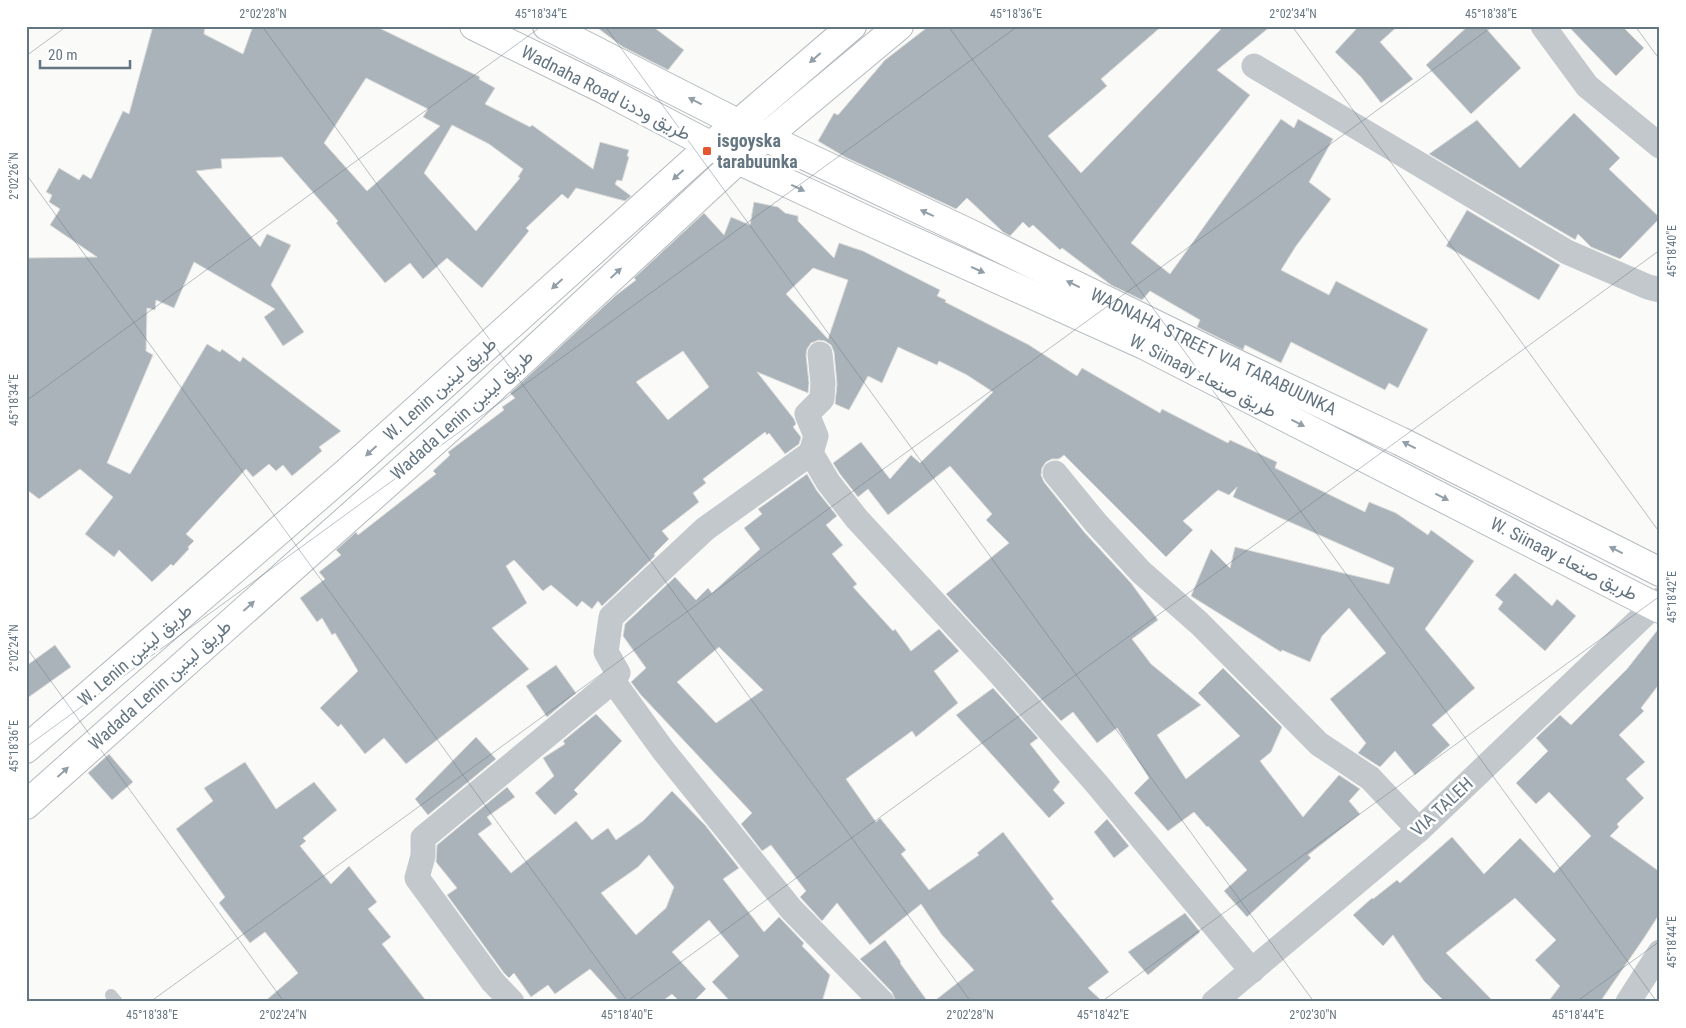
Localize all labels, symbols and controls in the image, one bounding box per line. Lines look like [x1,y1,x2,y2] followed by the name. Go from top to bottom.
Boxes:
[239,7,287,21] text: 2°02'28"N
[515,7,567,21] text: 45°18'34"E
[990,7,1042,21] text: 45°18'36"E
[1269,7,1317,21] text: 2°02'34"N
[1465,7,1517,21] text: 45°18'38"E
[40,38,130,70] scale bar
[518,41,694,145] street label: Wadnaha Road طريق وددنا
[48,46,78,64] text: 20 m
[809,52,821,64] one-way arrow
[688,97,703,105] one-way arrow
[717,130,798,172] place label: isgoyska tarabuunka
[701,145,713,157] marker: isgoyska tarabuunka
[7,152,21,200] text: 2°02'26"N
[672,169,684,181] one-way arrow
[791,184,805,192] one-way arrow
[920,209,934,217] one-way arrow
[1665,225,1679,277] text: 45°18'40"E
[971,266,985,274] one-way arrow
[610,267,622,279] one-way arrow
[552,278,564,290] one-way arrow
[1066,280,1080,288] one-way arrow
[1087,283,1341,420] street label: WADNAHA STREET VIA TARABUUNKA
[1126,329,1280,423] street label: W. Siinaay طريق صنعاء
[379,333,501,445] street label: W. Lenin طريق لينين
[386,345,538,485] street label: Wadada Lenin طريق لينين
[7,374,21,426] text: 45°18'34"E
[1290,419,1305,427] one-way arrow
[1402,441,1416,449] one-way arrow
[365,445,377,456] one-way arrow
[1435,493,1450,501] one-way arrow
[1487,512,1641,606] street label: W. Siinaay طريق صنعاء
[1609,546,1623,554] one-way arrow
[1665,571,1679,623] text: 45°18'42"E
[73,599,197,711] street label: W. Lenin طريق لينين
[243,600,255,612] one-way arrow
[84,615,236,755] street label: Wadada Lenin طريق لينين
[7,624,21,672] text: 2°02'24"N
[7,720,21,772] text: 45°18'36"E
[56,766,68,778] one-way arrow
[1406,773,1477,840] street label: VIA TALEH
[1665,916,1679,968] text: 45°18'44"E
[126,1008,178,1022] text: 45°18'38"E
[259,1008,307,1022] text: 2°02'24"N
[601,1008,653,1022] text: 45°18'40"E
[946,1008,994,1022] text: 2°02'28"N
[1077,1008,1129,1022] text: 45°18'42"E
[1289,1008,1337,1022] text: 2°02'30"N
[1552,1008,1604,1022] text: 45°18'44"E

